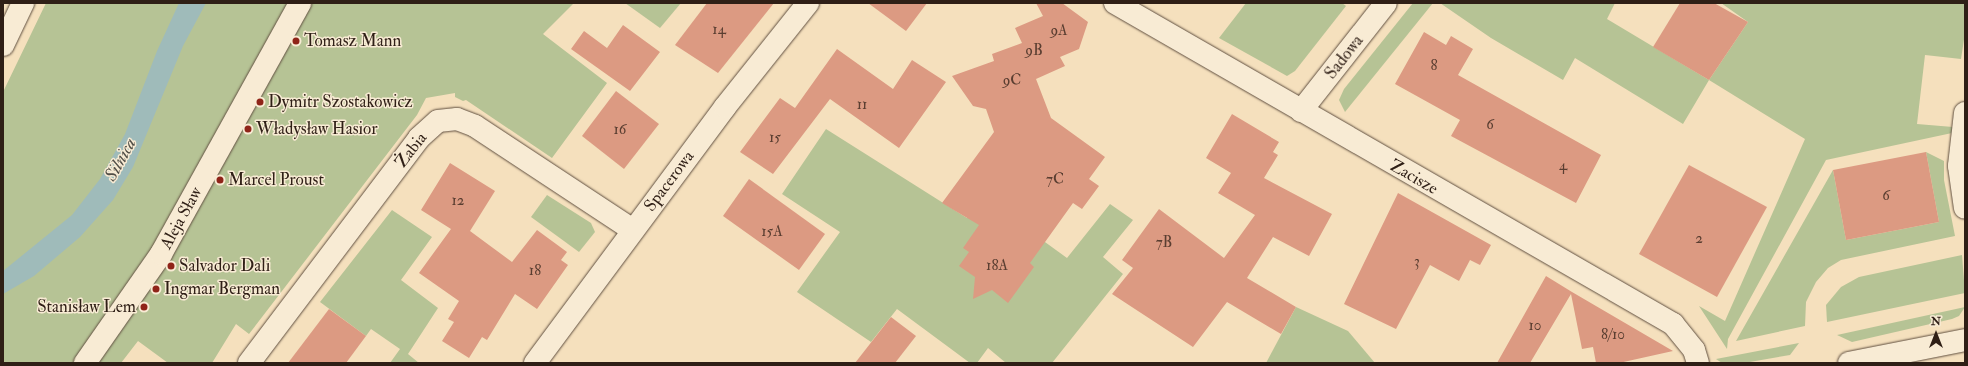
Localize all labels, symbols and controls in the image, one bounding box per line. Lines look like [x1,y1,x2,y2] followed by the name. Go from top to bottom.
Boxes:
[712,21,726,39] house number: 14
[1050,22,1068,40] house number: 9A
[304,31,401,51] place label: Tomasz Mann
[1320,31,1368,83] street label: Sadowa
[291,36,301,46] marker: Tomasz Mann
[1025,42,1043,60] house number: 9B
[1430,57,1438,75] house number: 8
[1003,72,1021,90] house number: 9C
[268,92,412,112] place label: Dymitr Szostakowicz
[857,96,867,114] house number: 11
[255,97,265,107] marker: Dymitr Szostakowicz
[1486,116,1494,134] house number: 6
[256,119,378,139] place label: Władysław Hasior
[614,121,626,139] house number: 16
[243,124,253,134] marker: Władysław Hasior
[391,128,431,172] street label: Żabia
[769,129,781,147] house number: 15
[100,135,142,185] water label: Silnica
[640,147,698,215] street label: Spacerowa
[1386,155,1442,199] street label: Zacisze
[1559,157,1567,175] house number: 4
[228,170,324,190] place label: Marcel Proust
[1046,171,1064,189] house number: 7C
[215,175,225,185] marker: Marcel Proust
[156,183,206,253] street label: Aleja Sław
[1882,187,1890,205] house number: 6
[452,192,464,210] house number: 12
[761,223,783,241] house number: 15A
[1695,230,1703,248] house number: 2
[1156,234,1172,252] house number: 7B
[1414,253,1420,271] house number: 3
[179,256,270,276] place label: Salvador Dali
[986,257,1008,275] house number: 18A
[166,261,176,271] marker: Salvador Dali
[529,262,541,280] house number: 18
[164,279,280,299] place label: Ingmar Bergman
[151,284,161,294] marker: Ingmar Bergman
[37,297,136,317] place label: Stanisław Lem
[139,302,149,312] marker: Stanisław Lem
[1916,314,1956,354] north arrow
[1931,315,1941,328] text: N
[1529,317,1541,335] house number: 10
[1601,326,1625,344] house number: 8/10

